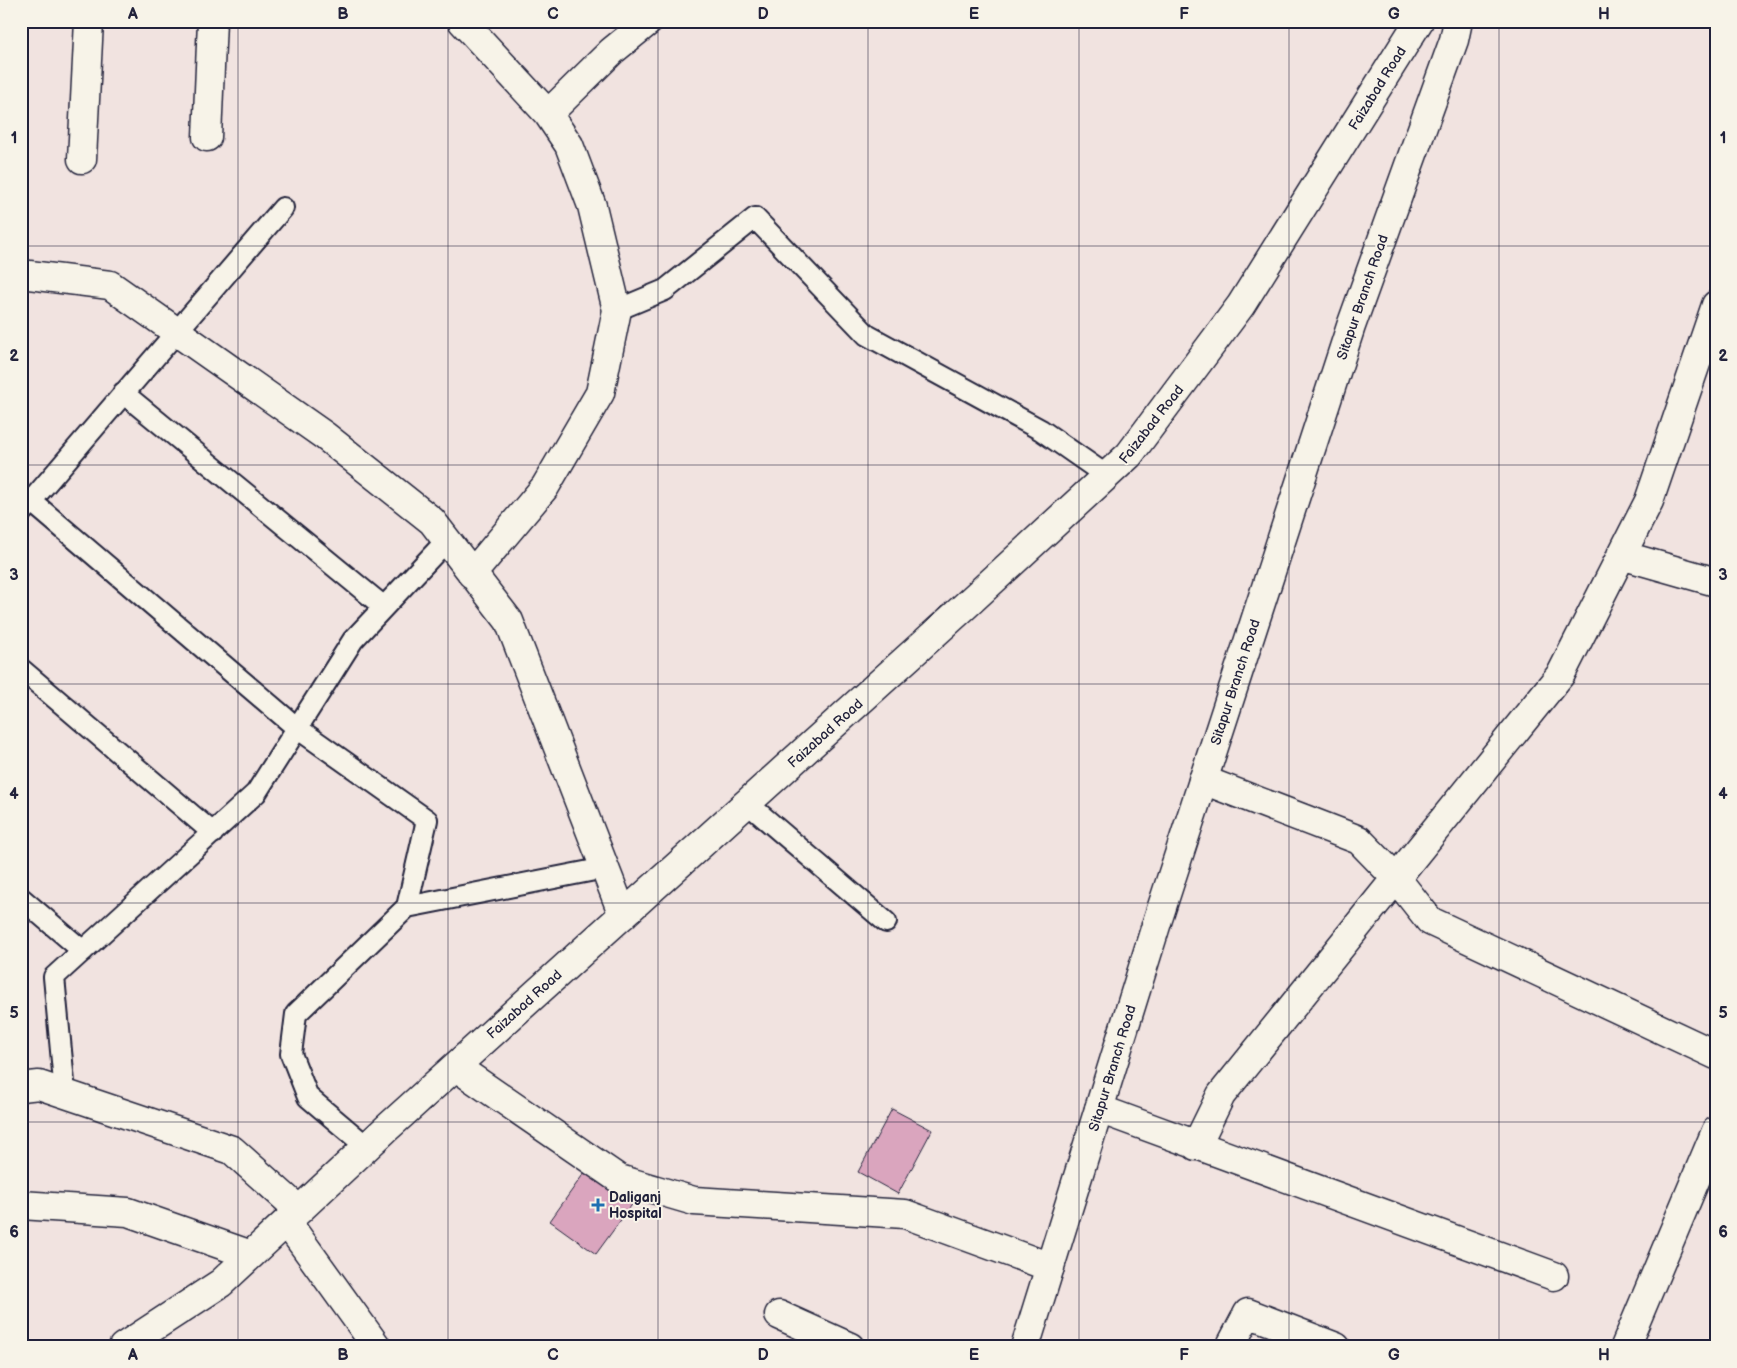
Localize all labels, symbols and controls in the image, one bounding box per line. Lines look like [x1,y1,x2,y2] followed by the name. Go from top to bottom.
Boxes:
[127,5,138,24] text: A
[337,5,349,24] text: B
[547,5,559,24] text: C
[757,5,769,24] text: D
[969,5,979,24] text: E
[1179,5,1189,24] text: F
[1388,5,1400,24] text: G
[1598,5,1610,24] text: H
[1345,43,1410,133] street label: Faizabad Road
[11,129,17,148] text: 1
[1720,129,1726,148] text: 1
[1333,232,1392,362] street label: Sitapur Branch Road
[9,347,19,366] text: 2
[1718,347,1728,366] text: 2
[1115,382,1187,467] street label: Faizabad Road
[9,566,19,585] text: 3
[1718,566,1728,585] text: 3
[1207,617,1264,747] street label: Sitapur Branch Road
[784,695,866,771] street label: Faizabad Road
[9,785,19,804] text: 4
[1718,785,1728,804] text: 4
[483,966,565,1042] street label: Faizabad Road
[1085,1003,1140,1133] street label: Sitapur Branch Road
[9,1004,19,1023] text: 5
[1718,1004,1728,1023] text: 5
[609,1189,662,1222] place label: Daliganj Hospital
[591,1198,605,1212] marker: Daliganj Hospital
[9,1223,19,1242] text: 6
[1718,1223,1728,1242] text: 6
[127,1346,138,1365] text: A
[337,1346,349,1365] text: B
[547,1346,559,1365] text: C
[757,1346,769,1365] text: D
[969,1346,979,1365] text: E
[1179,1346,1189,1365] text: F
[1388,1346,1400,1365] text: G
[1598,1346,1610,1365] text: H

